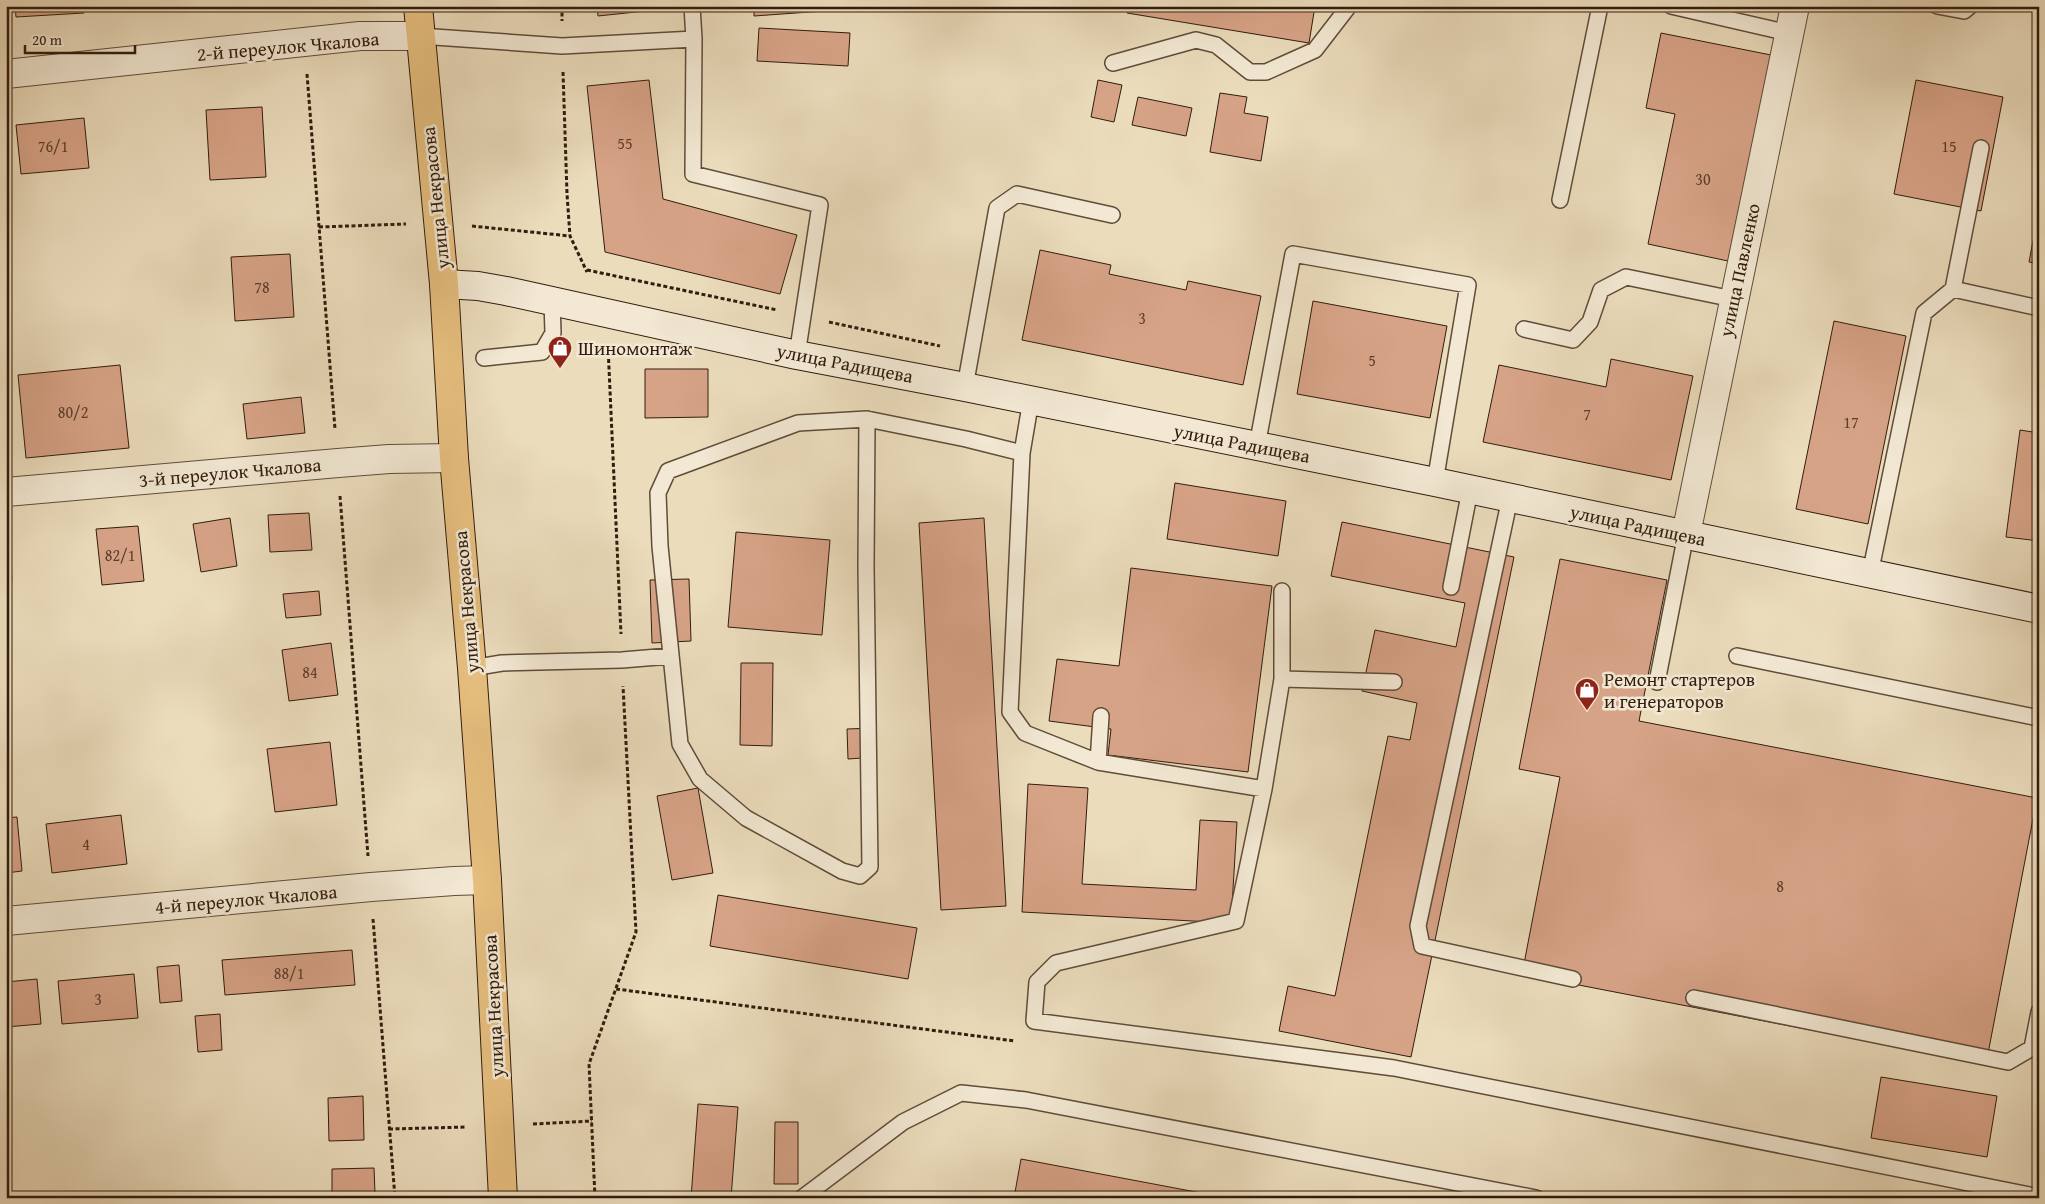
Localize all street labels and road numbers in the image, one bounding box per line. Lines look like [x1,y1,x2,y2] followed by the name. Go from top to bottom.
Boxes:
[196,24,380,68] street label: 2-й переулок Чкалова
[414,126,456,271] street label: улица Некрасова
[1711,201,1767,340] street label: улица Павленко
[773,336,916,390] street label: улица Радищева
[1170,416,1313,470] street label: улица Радищева
[138,450,322,494] street label: 3-й переулок Чкалова
[1566,497,1709,553] street label: улица Радищева
[446,530,486,675] street label: улица Некрасова
[154,877,338,921] street label: 4-й переулок Чкалова
[475,934,511,1079] street label: улица Некрасова

